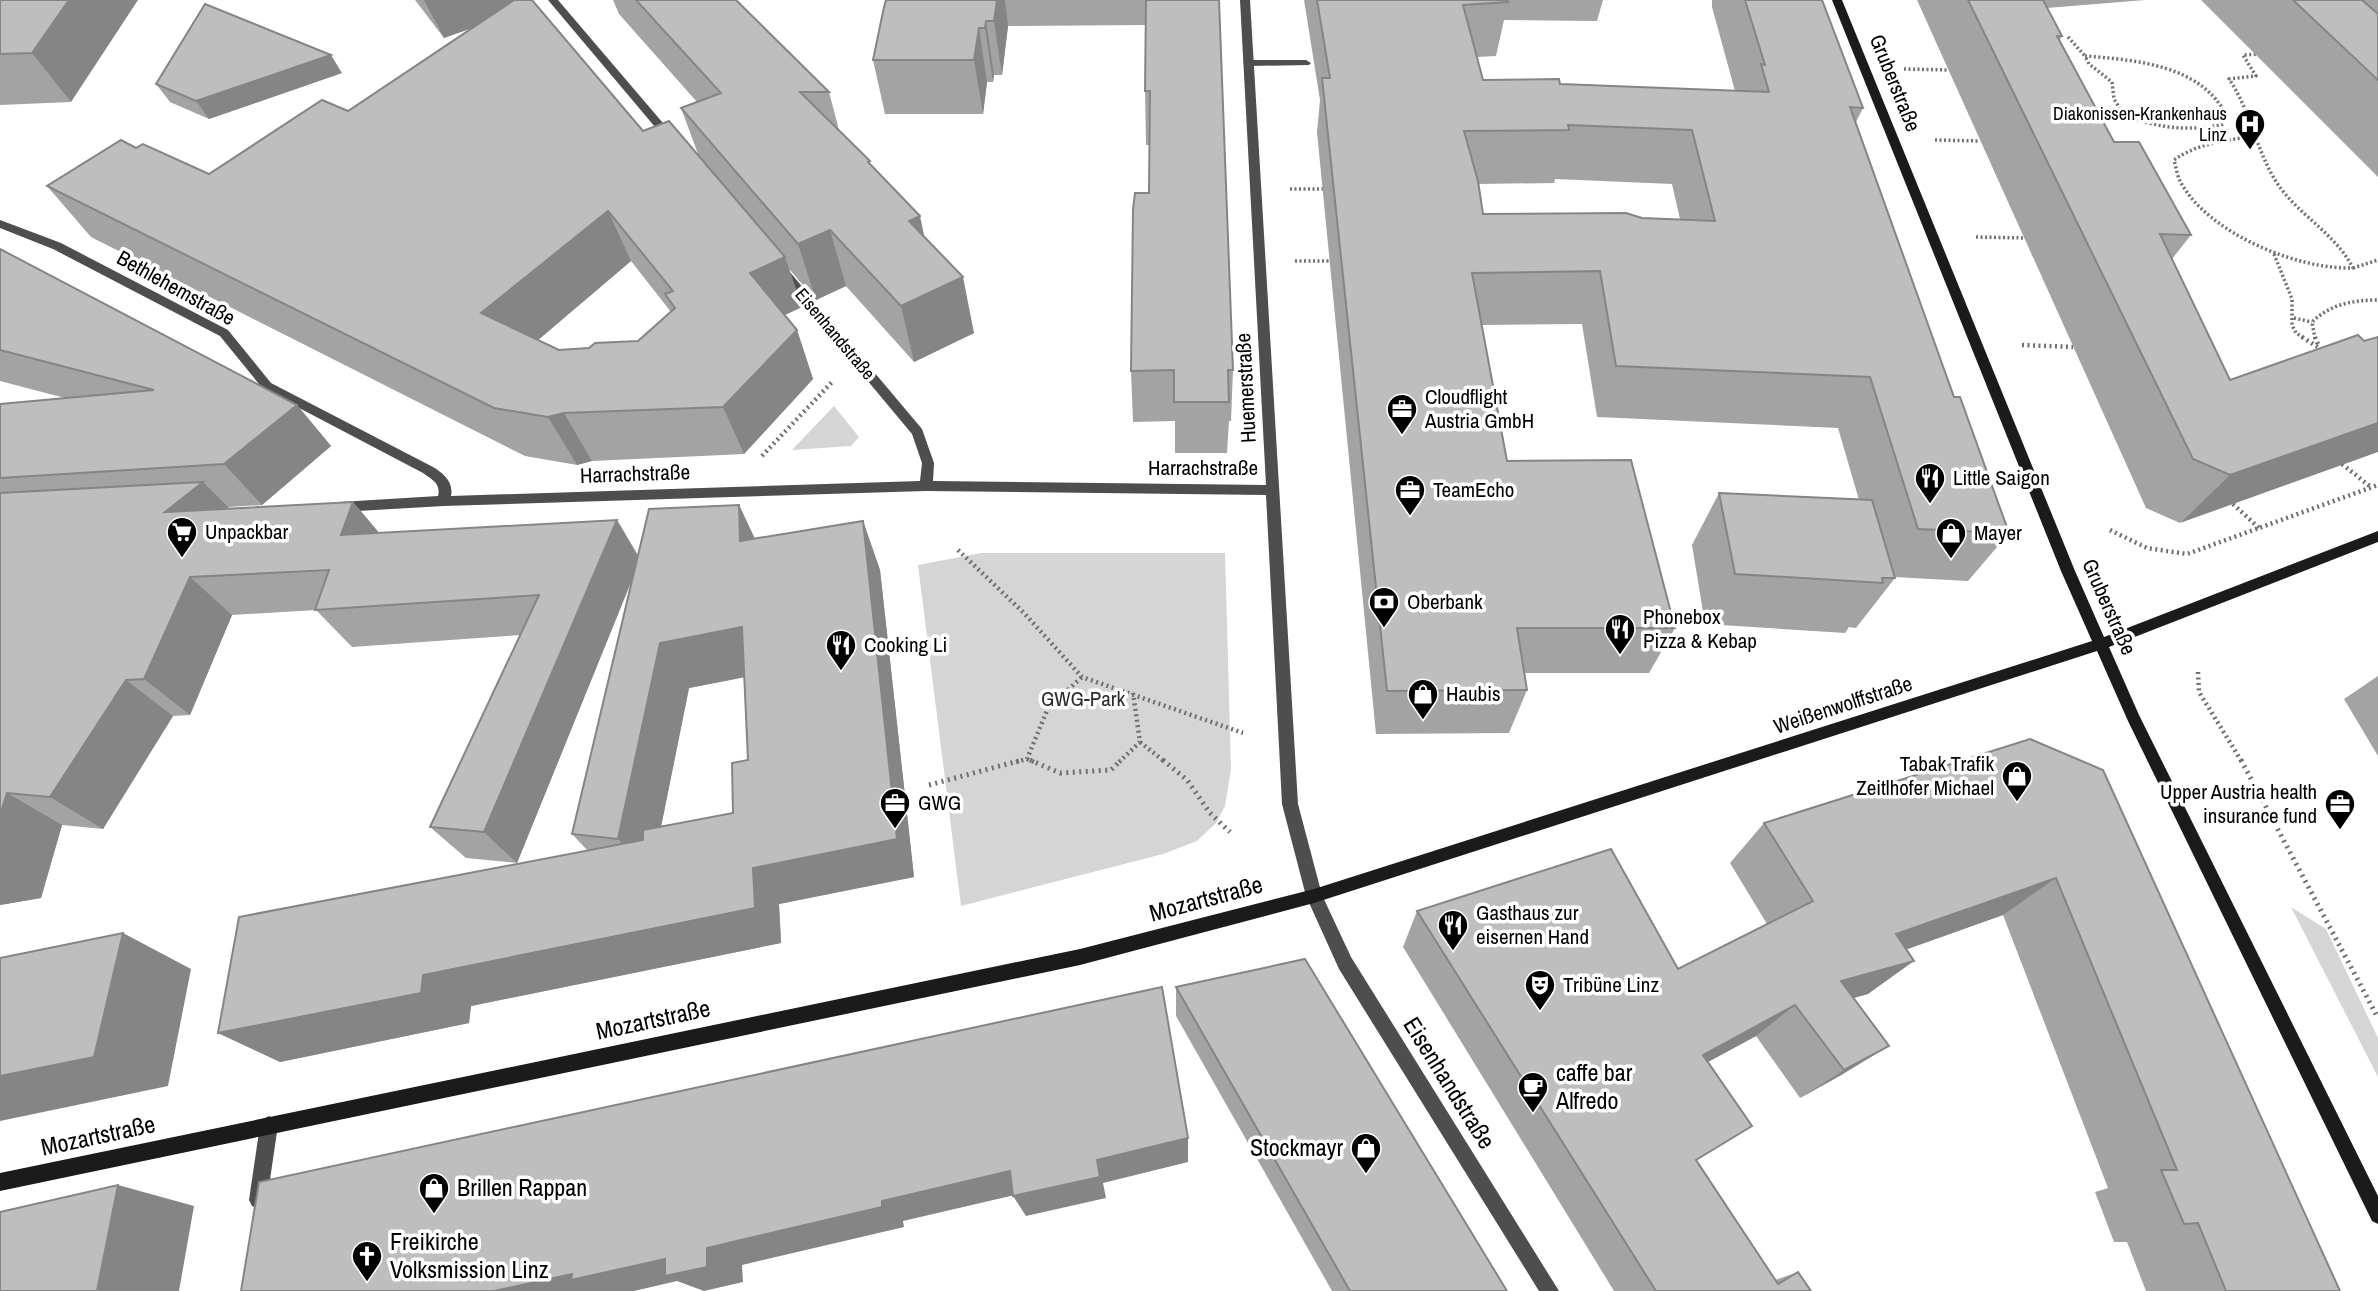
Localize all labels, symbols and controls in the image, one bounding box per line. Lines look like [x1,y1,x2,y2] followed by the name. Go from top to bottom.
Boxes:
[1863,30,1928,136] street label: Gruberstraße
[2053,101,2227,147] place label: Diakonissen-Krankenhaus Linz
[2233,107,2267,151] hospital icon: Diakonissen-Krankenhaus Linz
[112,243,241,332] street label: Bethlehemstraße
[790,283,881,385] street label: Eisenhandstraße
[1228,332,1263,444] street label: Huemerstraße
[1424,382,1534,435] place label: Cloudflight Austria GmbH
[1385,392,1419,436] office icon: Cloudflight Austria GmbH
[1148,453,1258,482] street label: Harrachstraße
[579,457,690,490] street label: Harrachstraße
[1913,461,1947,505] restaurant icon: Little Saigon
[1953,463,2050,492] place label: Little Saigon
[1393,473,1427,517] office icon: TeamEcho
[1433,475,1514,504] place label: TeamEcho
[165,515,199,559] supermarket icon: Unpackbar
[1934,516,1968,560] shop icon: Mayer
[205,517,289,546] place label: Unpackbar
[1974,518,2022,547] place label: Mayer
[2075,554,2144,659] street label: Gruberstraße
[1367,585,1401,629] bank icon: Oberbank
[1407,587,1483,616] place label: Oberbank
[1643,602,1757,655] place label: Phonebox Pizza & Kebap
[1603,612,1637,656] restaurant icon: Phonebox Pizza & Kebap
[824,628,858,672] restaurant icon: Cooking Li
[864,630,947,659] place label: Cooking Li
[1770,668,1916,741] street label: Weißenwolffstraße
[1406,677,1440,721] shop icon: Haubis
[1446,679,1501,708] place label: Haubis
[1041,684,1125,713] park label: GWG-Park
[1856,749,1994,802] place label: Tabak Trafik Zeitlhofer Michael
[2000,759,2034,803] shop icon: Tabak Trafik Zeitlhofer Michael
[2160,777,2317,830] place label: Upper Austria health insurance fund
[878,786,912,830] office icon: GWG
[2323,787,2357,831] office icon: Upper Austria health insurance fund
[918,788,961,817] place label: GWG
[1146,868,1266,928] street label: Mozartstraße
[1476,898,1589,951] place label: Gasthaus zur eisernen Hand
[1436,908,1470,952] restaurant icon: Gasthaus zur eisernen Hand
[1523,968,1557,1012] theatre icon: Tribüne Linz
[1563,970,1659,999] place label: Tribüne Linz
[593,991,713,1047] street label: Mozartstraße
[1397,1010,1503,1155] street label: Eisenhandstraße
[1555,1056,1633,1116] place label: caffe bar Alfredo
[1516,1070,1550,1114] cafe icon: caffe bar Alfredo
[38,1107,158,1163] street label: Mozartstraße
[1250,1131,1343,1163] place label: Stockmayr
[1349,1131,1383,1175] shop icon: Stockmayr
[417,1171,451,1215] shop icon: Brillen Rappan
[457,1171,587,1203] place label: Brillen Rappan
[390,1225,549,1285] place label: Freikirche Volksmission Linz
[350,1239,384,1283] church icon: Freikirche Volksmission Linz

